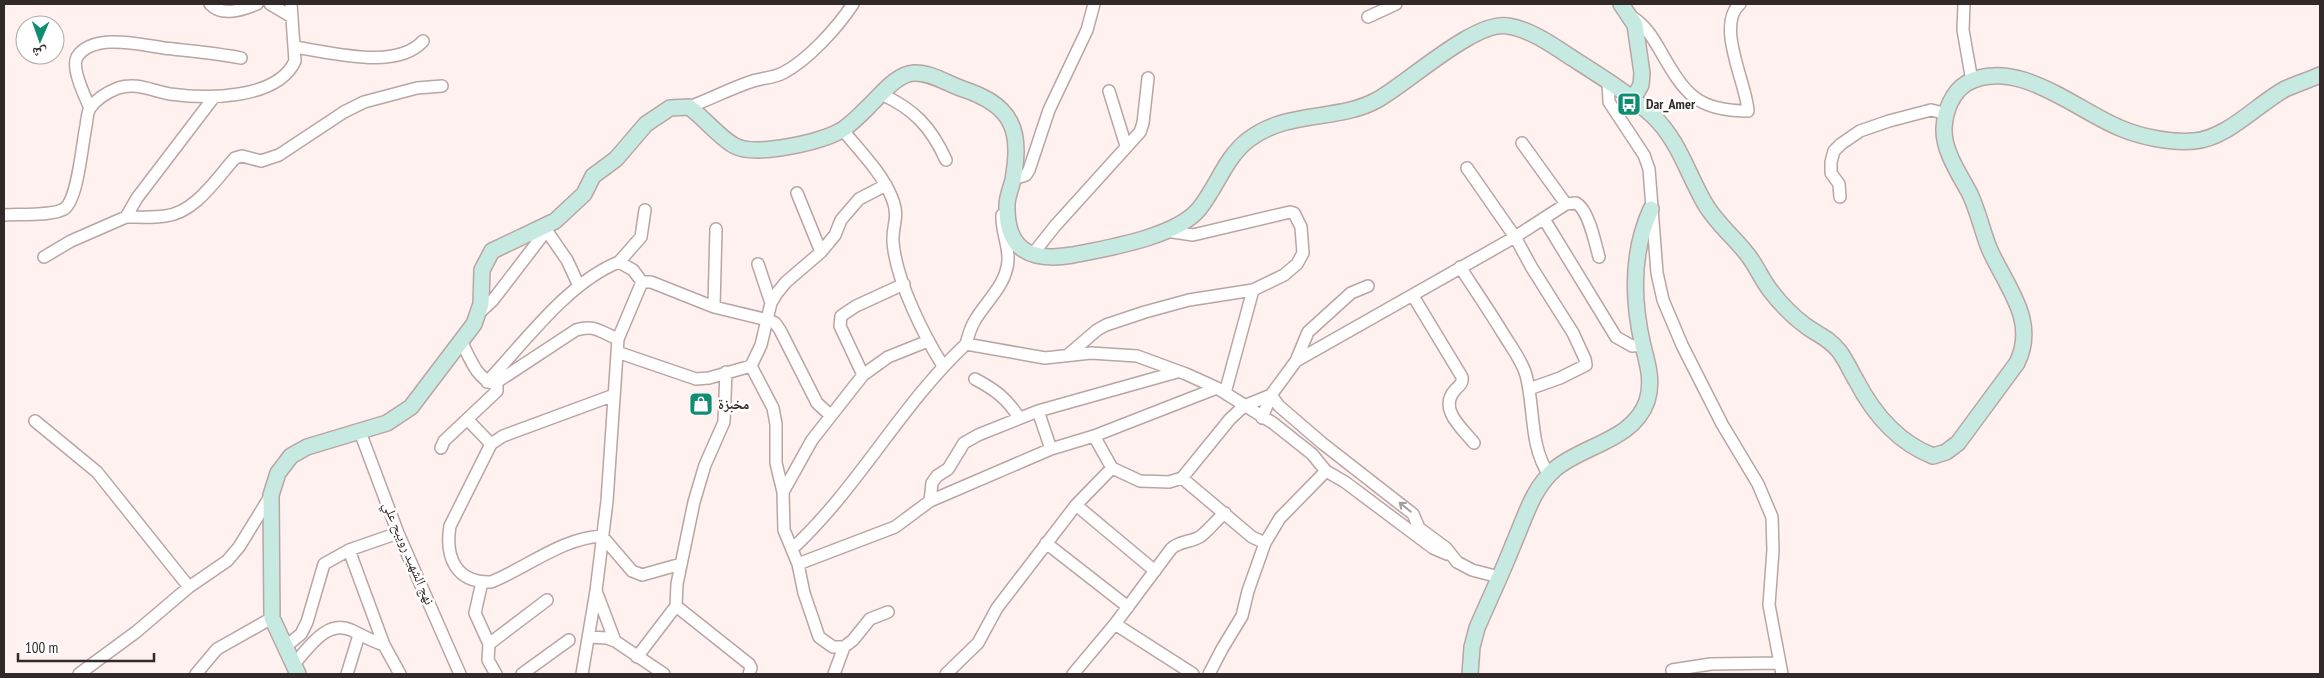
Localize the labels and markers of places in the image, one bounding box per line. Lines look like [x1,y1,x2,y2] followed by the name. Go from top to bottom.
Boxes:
[1616,91,1642,117] bus stop icon: Dar_Amer
[1646,95,1696,113] place label: Dar_Amer
[688,391,714,417] shop icon: مخبزة
[718,395,749,413] place label: مخبزة

